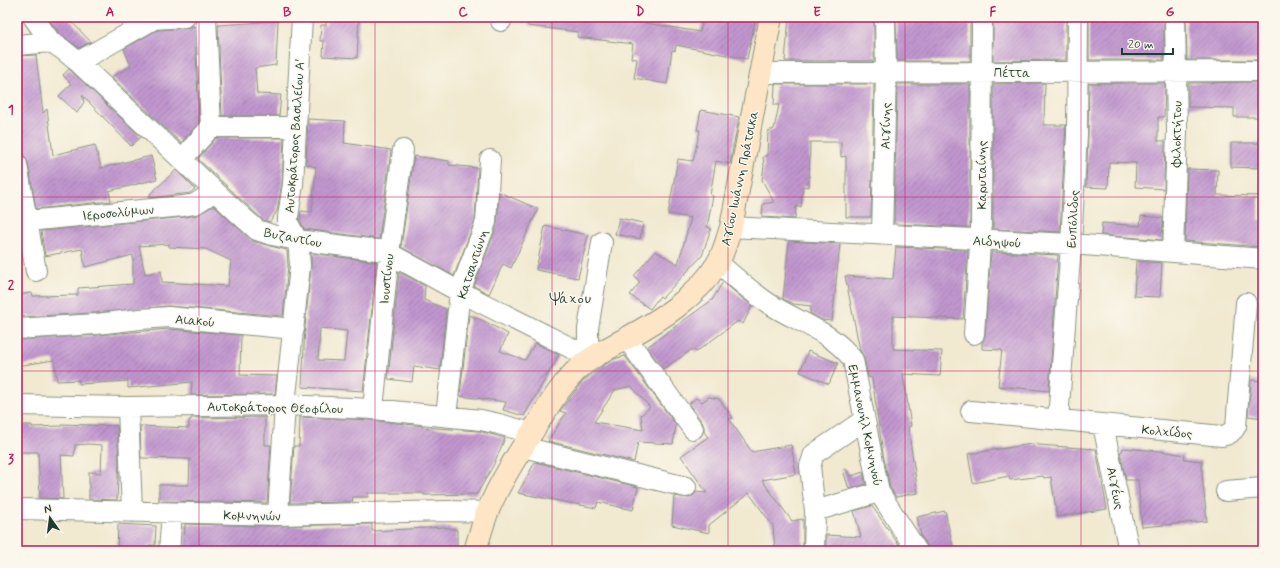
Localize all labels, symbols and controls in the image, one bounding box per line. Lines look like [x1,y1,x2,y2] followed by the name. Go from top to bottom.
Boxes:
[106,4,114,21] text: A
[283,4,292,21] text: B
[458,4,468,21] text: C
[636,4,645,21] text: D
[813,4,821,21] text: E
[990,4,997,21] text: F
[1166,4,1175,21] text: G
[1122,30,1173,56] scale bar
[1128,37,1154,53] text: 20 m
[282,58,309,214] street label: Αυτοκράτορος Βασιλείου A'
[994,65,1030,82] street label: Πέττα
[1168,101,1187,168] street label: Φιλοκτήτου
[8,102,14,119] text: 1
[878,102,895,150] street label: Αιγίνης
[718,109,763,248] street label: Αγίου Ιωάννη Πράτσικα
[974,140,991,209] street label: Καρυταίνης
[1063,189,1084,249] street label: Ευπόλιδος
[82,202,155,225] street label: Ιεροσολύμων
[262,225,323,252] street label: Βυζαντίου
[454,228,493,301] street label: Κατσαντώνη
[972,233,1022,252] street label: Αιδηψού
[376,253,399,305] street label: Ιουστίνου
[8,277,15,294] text: 2
[549,290,592,308] district label: Ψάχου
[174,311,216,332] street label: Αιακού
[843,363,886,488] street label: Εμμανουήλ Κομνηνού
[207,399,343,418] street label: Αυτοκράτορος Θεοφίλου
[1141,422,1193,443] street label: Κολχίδος
[8,451,14,468] text: 3
[1102,466,1127,511] street label: Αιγέως
[30,498,70,538] north arrow
[43,502,53,517] text: N
[223,508,281,526] street label: Κομνηνών

